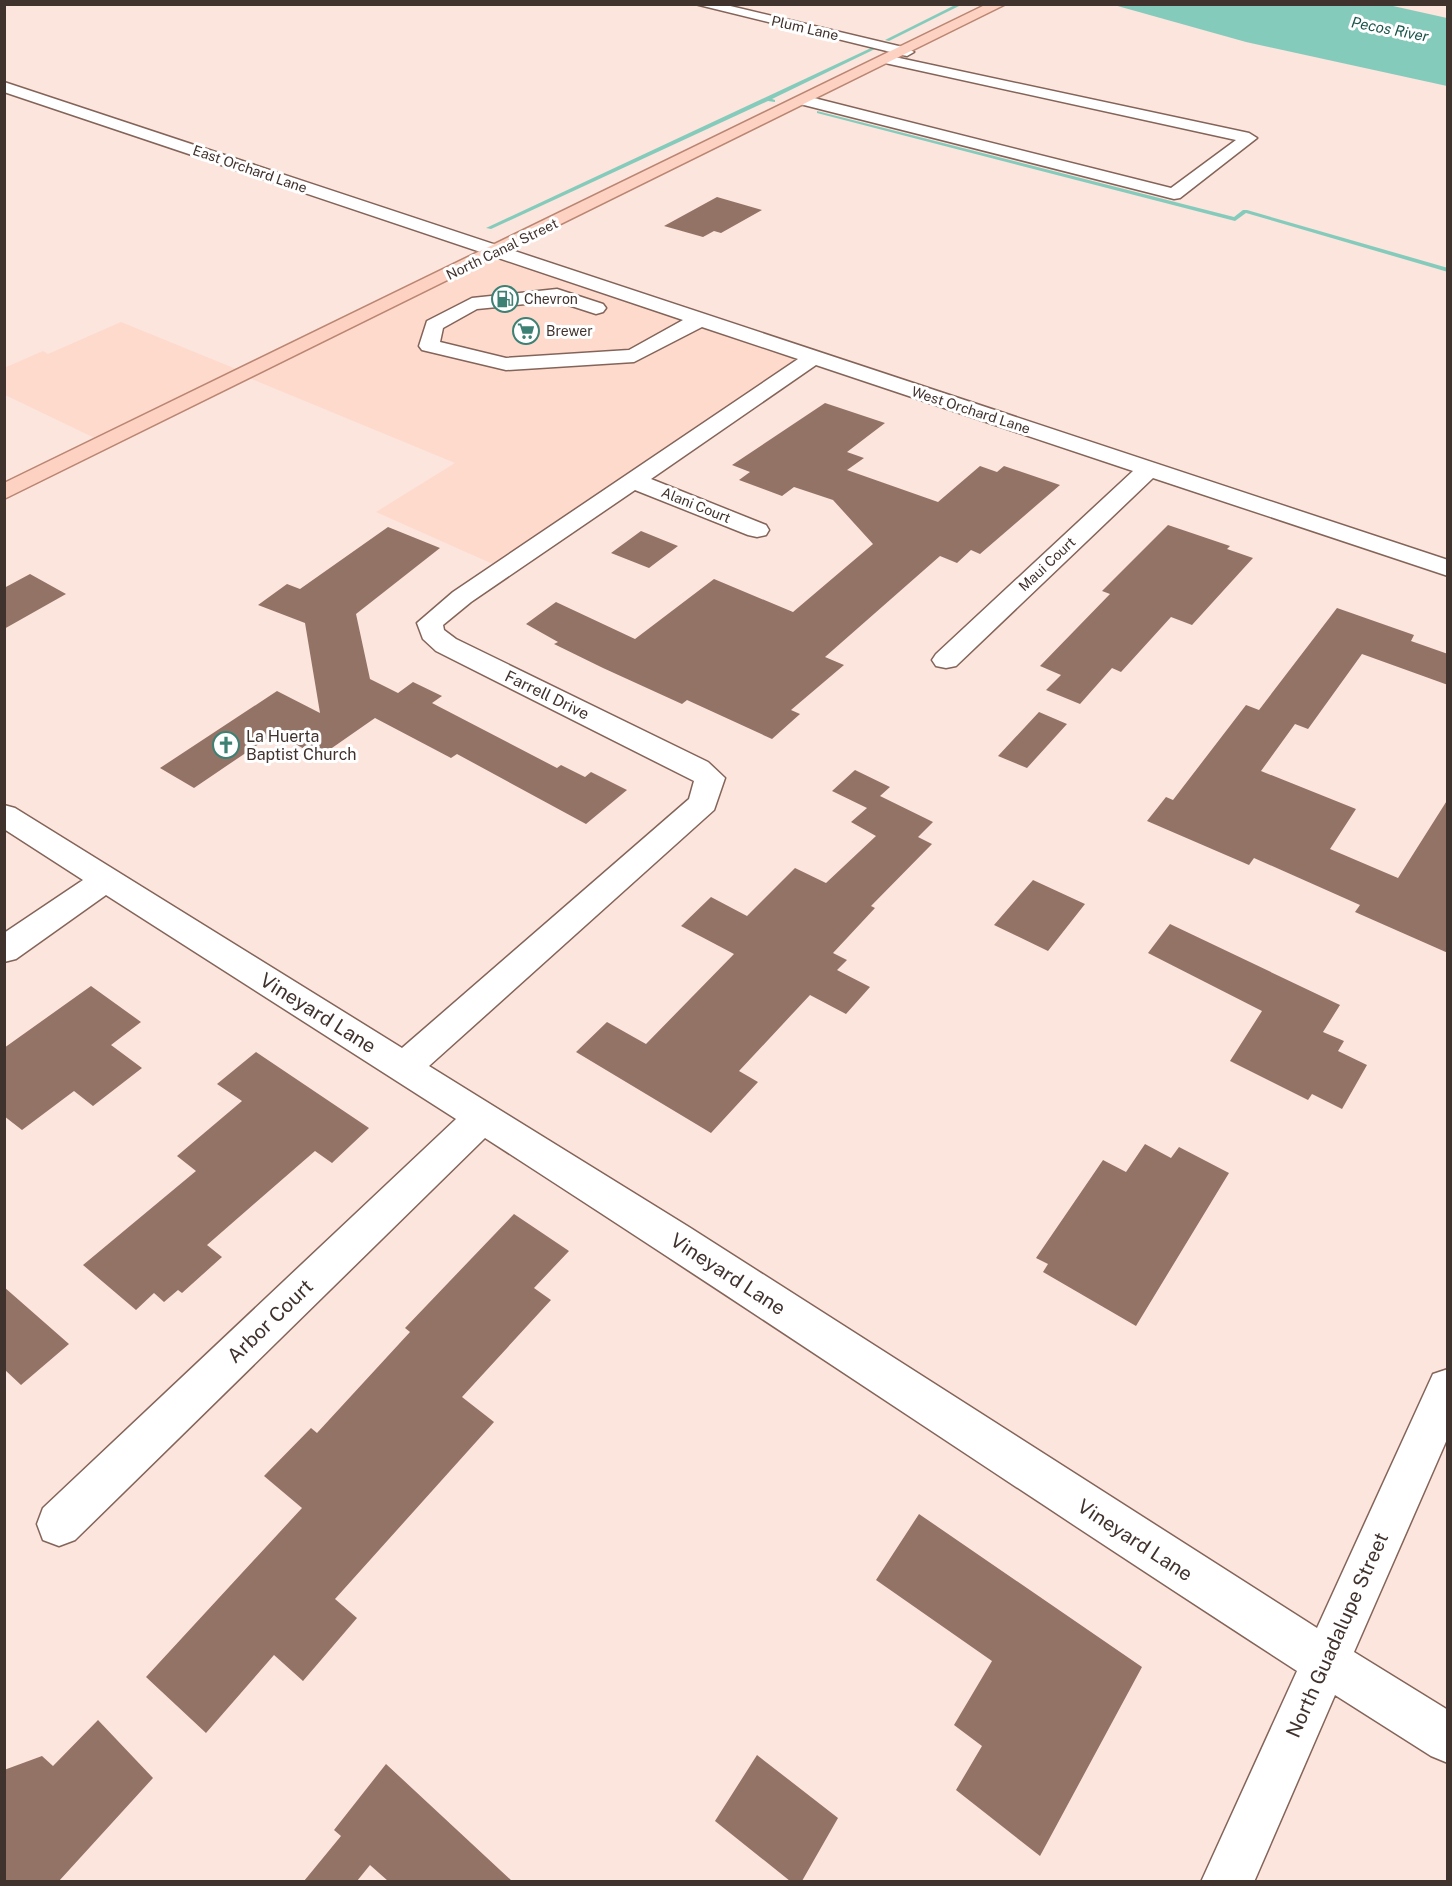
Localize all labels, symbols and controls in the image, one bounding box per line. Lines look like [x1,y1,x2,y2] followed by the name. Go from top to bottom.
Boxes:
[770,13,840,43] street label: Plum Lane
[1350,13,1430,45] water label: Pecos River
[191,142,309,196] street label: East Orchard Lane
[444,215,560,283] street label: North Canal Street
[490,284,520,314] fuel station icon: Chevron
[524,291,578,307] place label: Chevron
[511,316,541,346] supermarket icon: Brewer
[546,323,593,339] place label: Brewer
[910,383,1032,437] street label: West Orchard Lane
[659,484,733,526] street label: Alani Court
[1015,534,1079,594] street label: Maui Court
[502,666,592,724] street label: Farrell Drive
[246,727,357,764] place label: La Huerta Baptist Church
[211,730,241,760] church icon: La Huerta Baptist Church
[256,968,380,1058] street label: Vineyard Lane
[666,1228,790,1320] street label: Vineyard Lane
[222,1274,318,1368] street label: Arbor Court
[1073,1494,1197,1586] street label: Vineyard Lane
[1281,1529,1393,1741] street label: North Guadalupe Street

